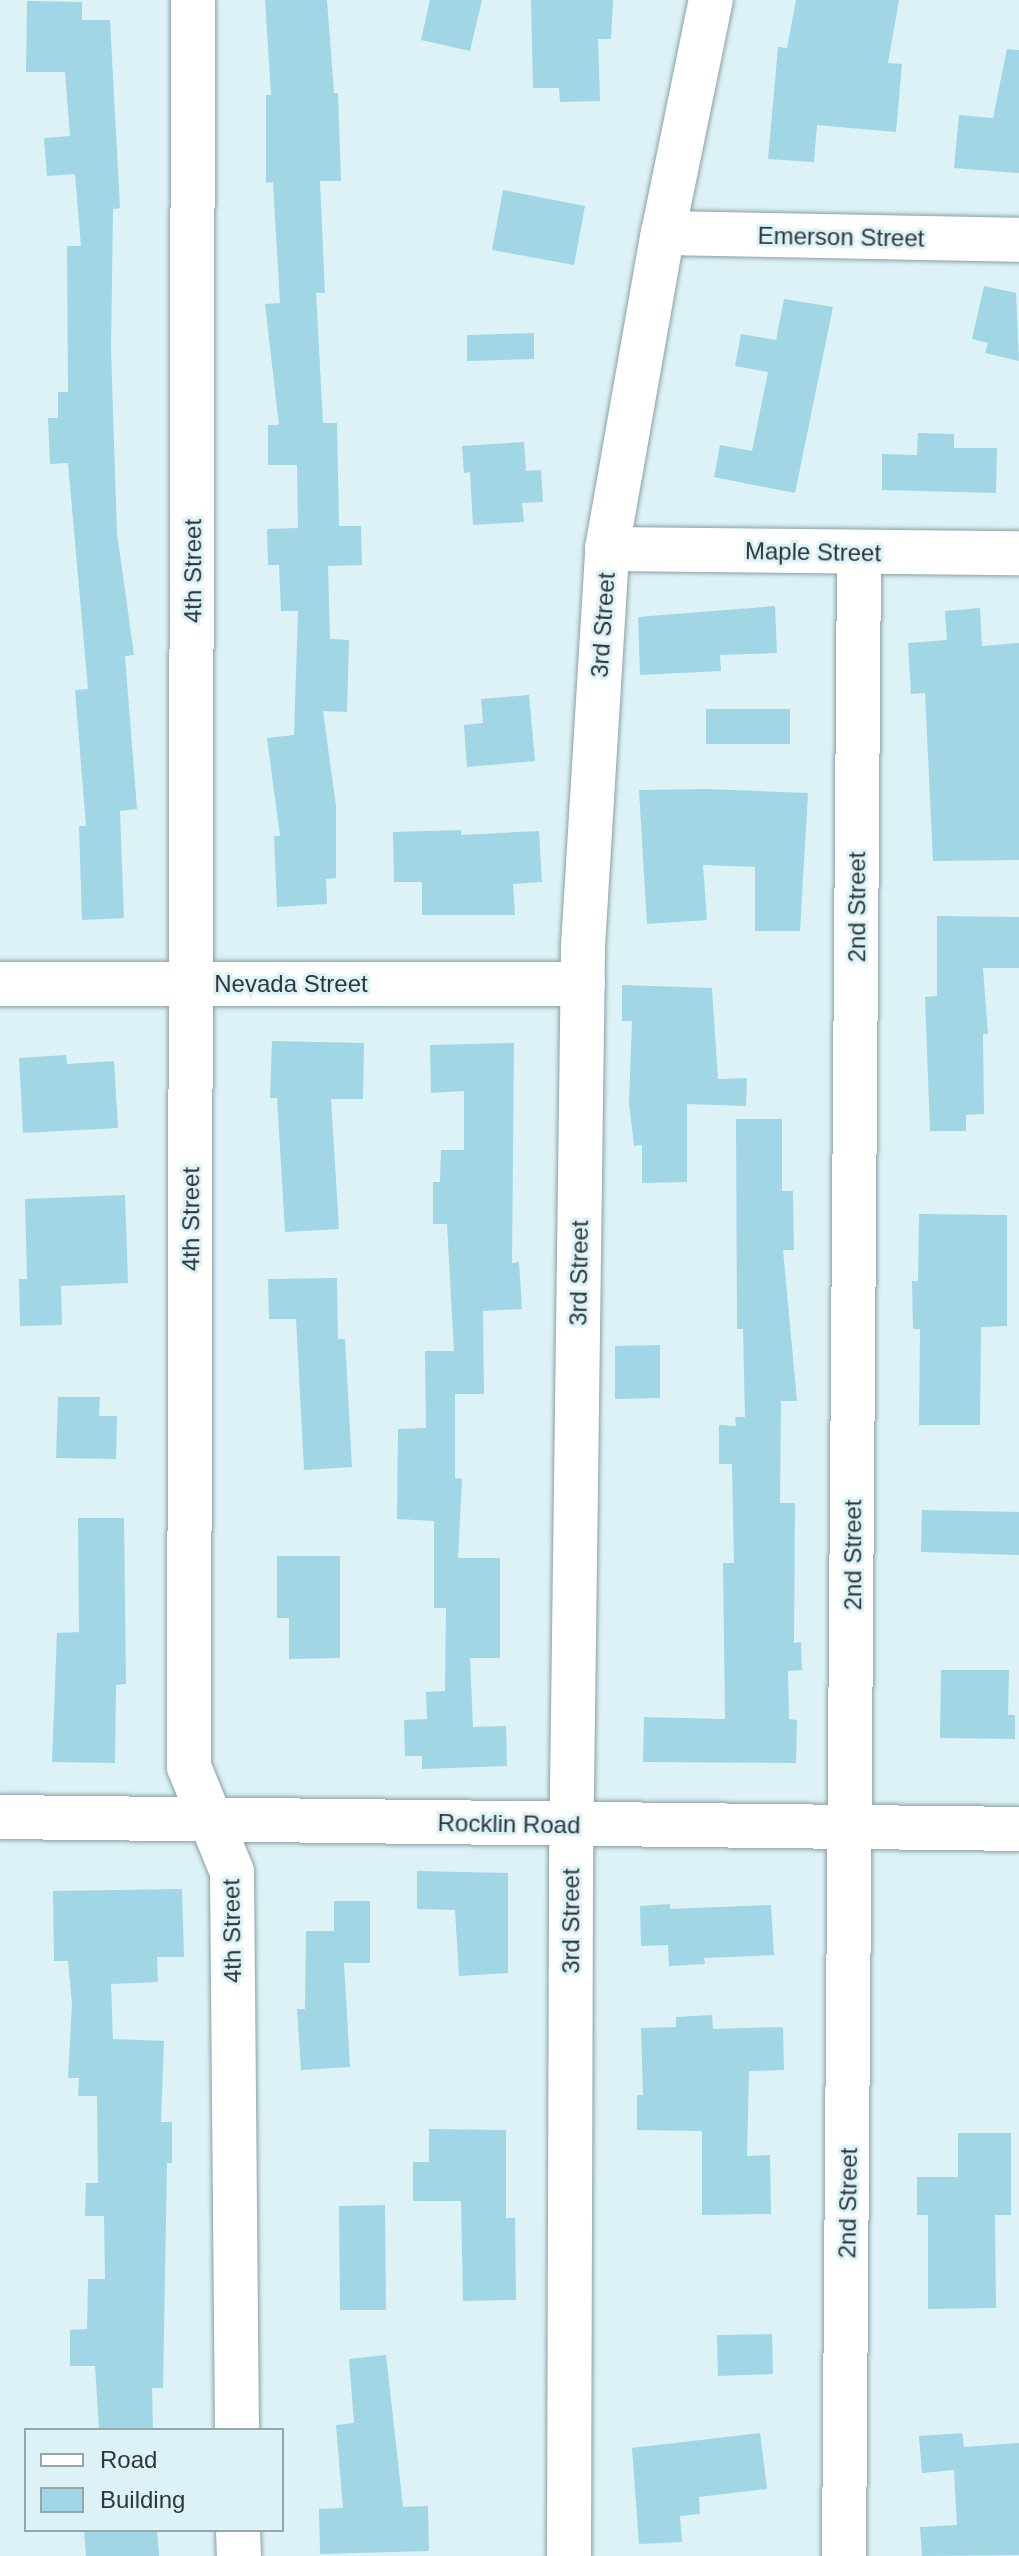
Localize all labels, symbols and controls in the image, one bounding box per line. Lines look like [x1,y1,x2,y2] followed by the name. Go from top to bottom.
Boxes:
[757,221,925,253] street label: Emerson Street
[179,519,207,623] street label: 4th Street
[745,536,881,568] street label: Maple Street
[585,571,621,679] street label: 3rd Street
[843,852,871,962] street label: 2nd Street
[214,970,368,998] street label: Nevada Street
[177,1167,205,1271] street label: 4th Street
[564,1220,594,1326] street label: 3rd Street
[839,1500,867,1610] street label: 2nd Street
[437,1808,581,1840] street label: Rocklin Road
[557,1868,585,1974] street label: 3rd Street
[217,1879,247,1983] street label: 4th Street
[833,2147,863,2259] street label: 2nd Street
[24,2428,284,2532] legend
[100,2446,157,2473] text: Road
[100,2486,185,2513] text: Building

